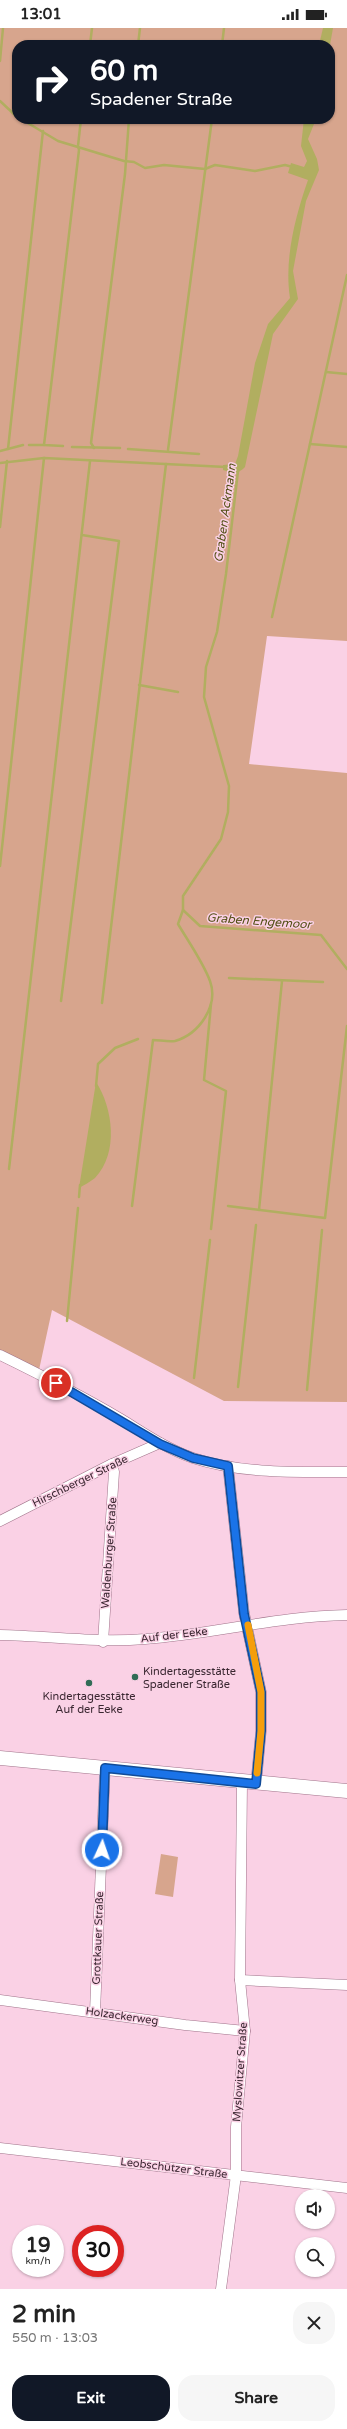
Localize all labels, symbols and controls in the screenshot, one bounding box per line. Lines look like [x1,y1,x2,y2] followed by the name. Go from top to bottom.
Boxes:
[20,5,62,23] text: 13:01
[90,54,158,88] text: 60 m
[24,56,76,108] icon: right
[90,88,232,110] text: Spadener Straße
[211,462,239,563] water label: Graben Ackmann
[206,910,313,932] water label: Graben Engemoor
[39,1366,73,1400] pin
[45,1372,67,1394] icon: arrive
[30,1452,130,1510] street label: Hirschberger Straße
[99,1497,119,1609] street label: Waldenburger Straße
[140,1624,208,1646] street label: Auf der Eeke
[143,1665,236,1691] place label: Kindertagesstätte Spadener Straße
[130,1672,140,1682] marker: Kindertagesstätte Spadener Straße
[84,1678,94,1688] marker: Kindertagesstätte Auf der Eeke
[42,1690,136,1716] place label: Kindertagesstätte Auf der Eeke
[81,1829,123,1871] position arrow
[90,1891,106,1985] street label: Grottkauer Straße
[85,2004,159,2028] street label: Holzackerweg
[230,2022,250,2122] street label: Myslowitzer Straße
[120,2155,228,2181] street label: Leobschützer Straße
[295,2189,335,2277] map controls
[295,2189,335,2229] button: sound
[72,2225,124,2277] speed limit sign: 30
[25,2234,51,2258] text: 19
[295,2237,335,2277] button: search
[25,2255,51,2267] text: km/h
[12,2300,76,2329] text: 2 min
[293,2302,335,2344] button: close
[12,2330,98,2346] text: 550 m · 13:03
[12,2375,170,2421] button: Exit
[178,2375,335,2421] button: Share

